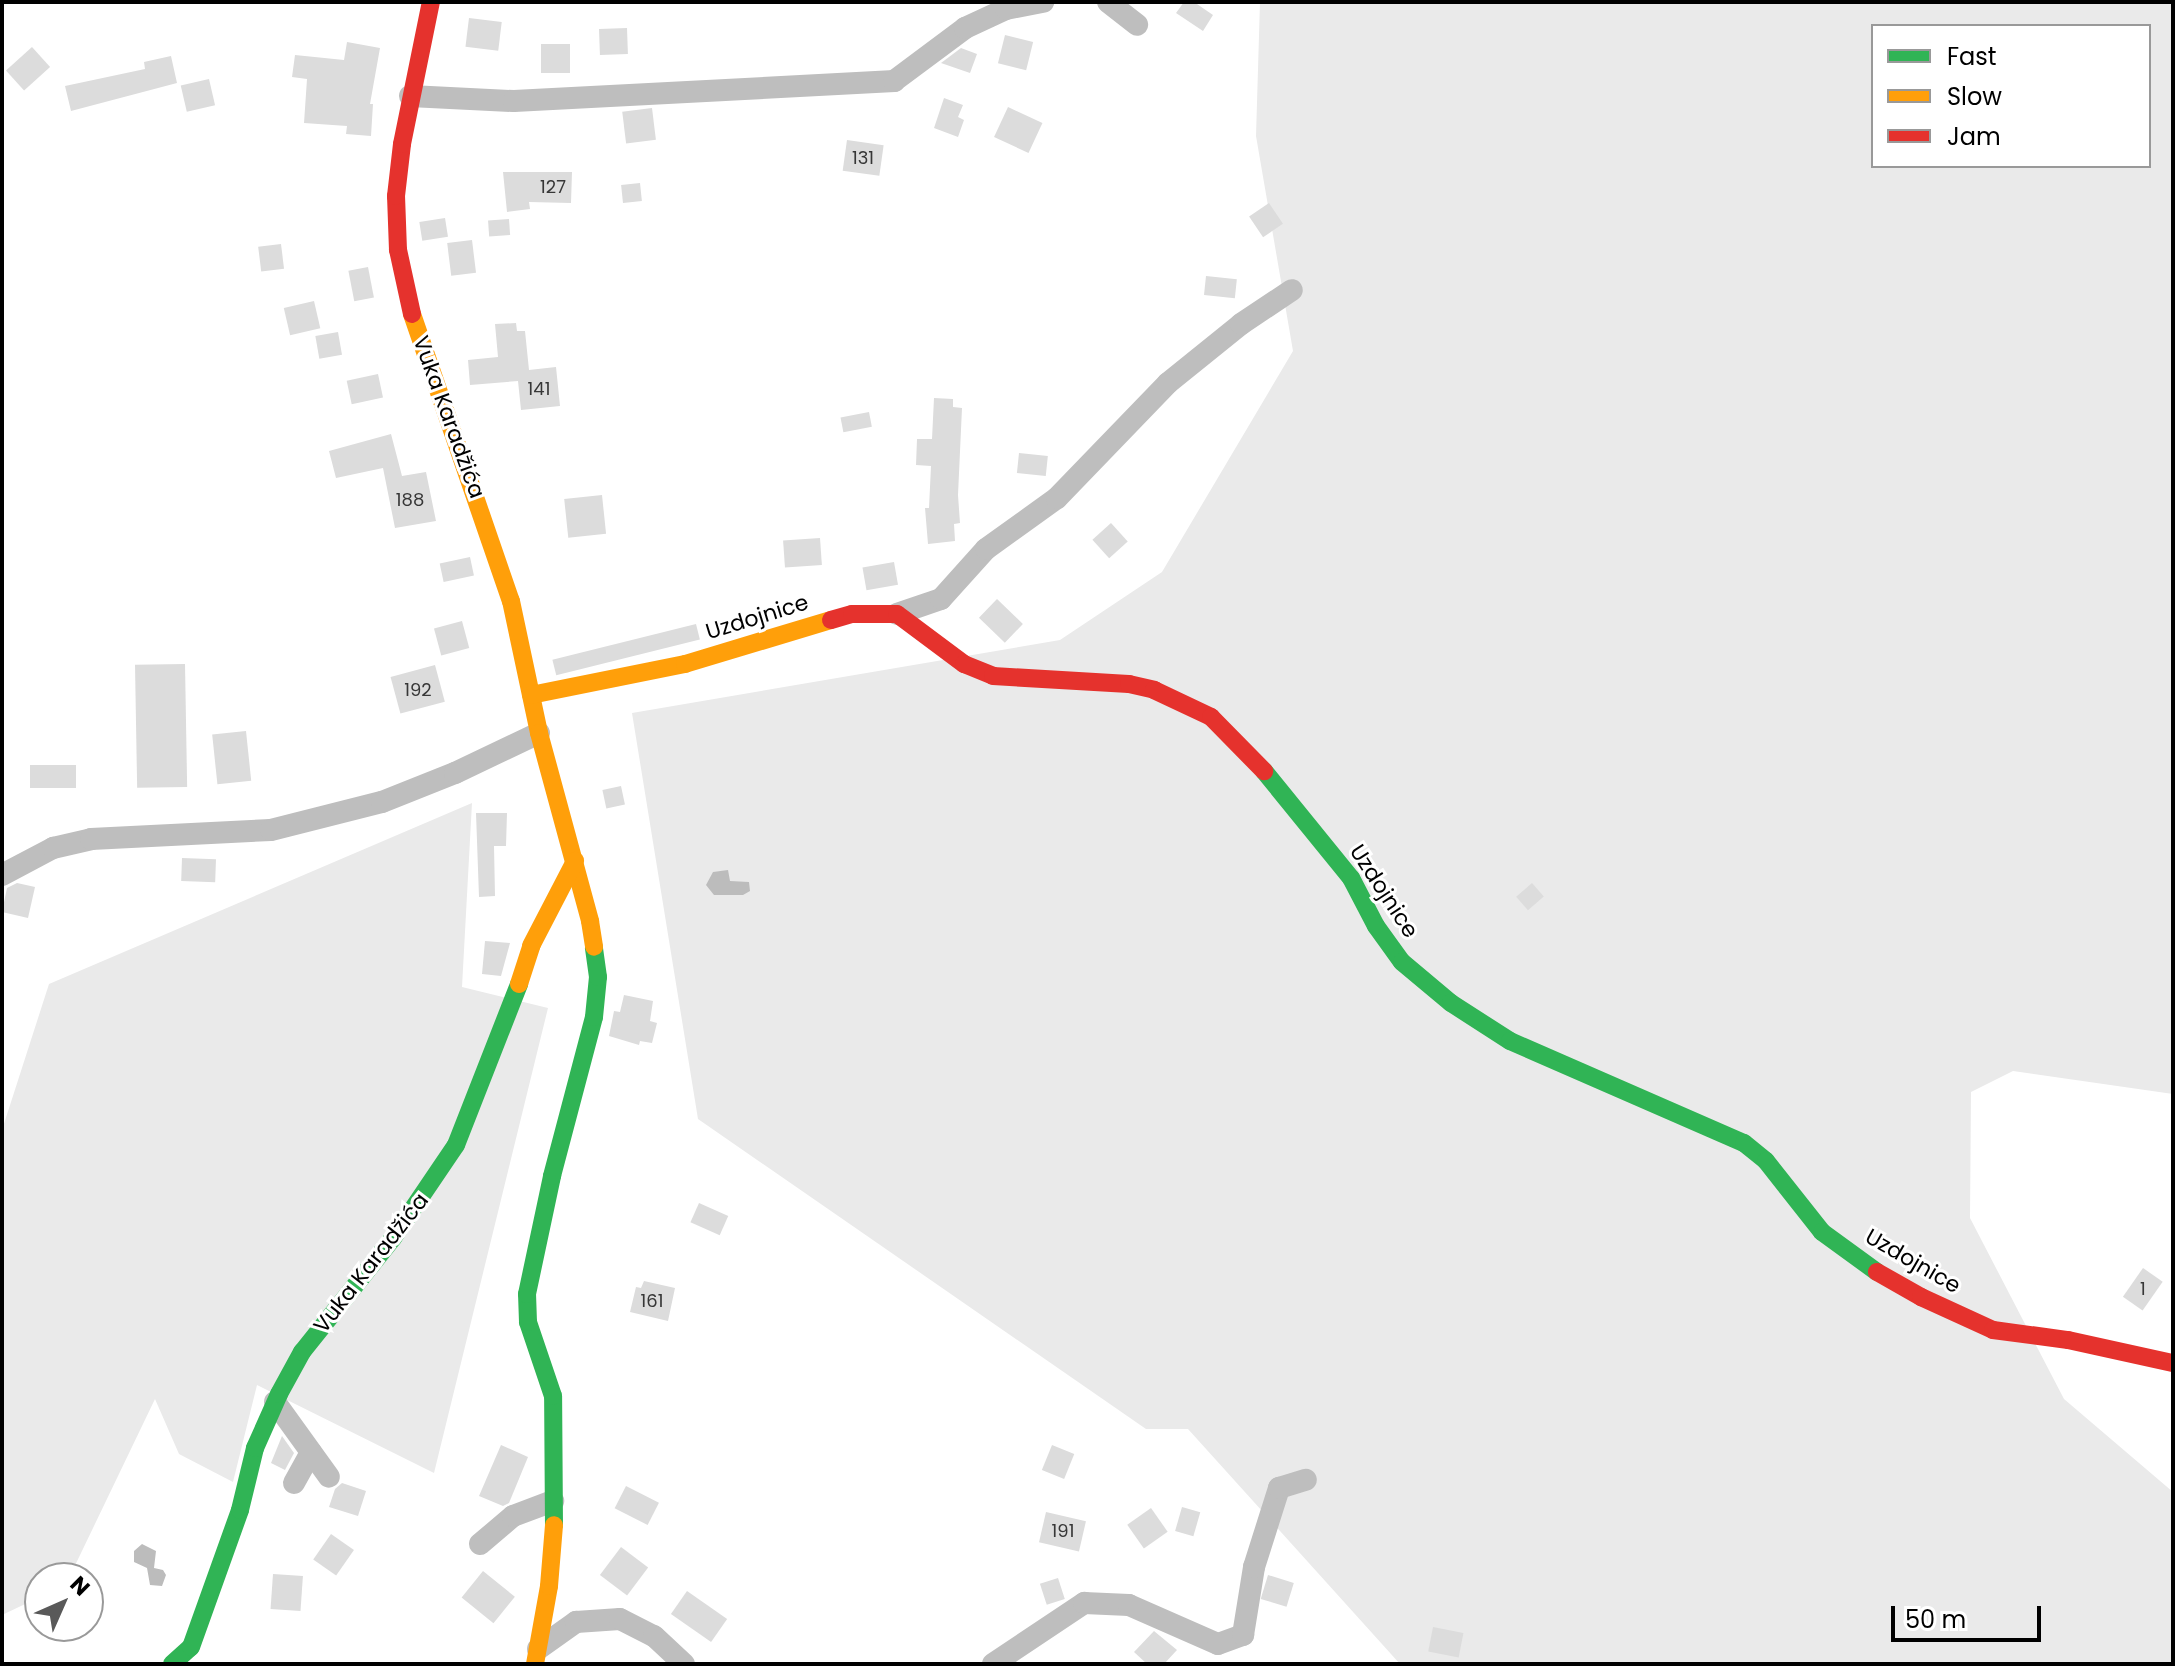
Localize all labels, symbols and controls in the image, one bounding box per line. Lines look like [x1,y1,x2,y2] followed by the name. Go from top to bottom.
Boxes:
[1871,24,2151,168] legend
[1947,40,1997,73] text: Fast
[1947,80,2002,113] text: Slow
[1947,120,2001,153] text: Jam
[852,147,874,169] house number: 131
[540,176,566,198] house number: 127
[407,332,491,502] street label: Vuka Karadžića
[528,378,550,400] house number: 141
[396,489,424,511] house number: 188
[703,589,811,645] street label: Uzdojnice
[404,679,432,701] house number: 192
[1344,839,1424,943] street label: Uzdojnice
[308,1188,434,1338] street label: Vuka Karadžića
[1861,1223,1965,1299] street label: Uzdojnice
[2140,1278,2146,1300] house number: 1
[641,1290,663,1312] house number: 161
[1052,1520,1074,1542] house number: 191
[24,1562,104,1642] north arrow
[63,1569,97,1603] text: N
[1895,1590,2045,1640] scale bar
[1905,1603,1966,1636] text: 50 m

